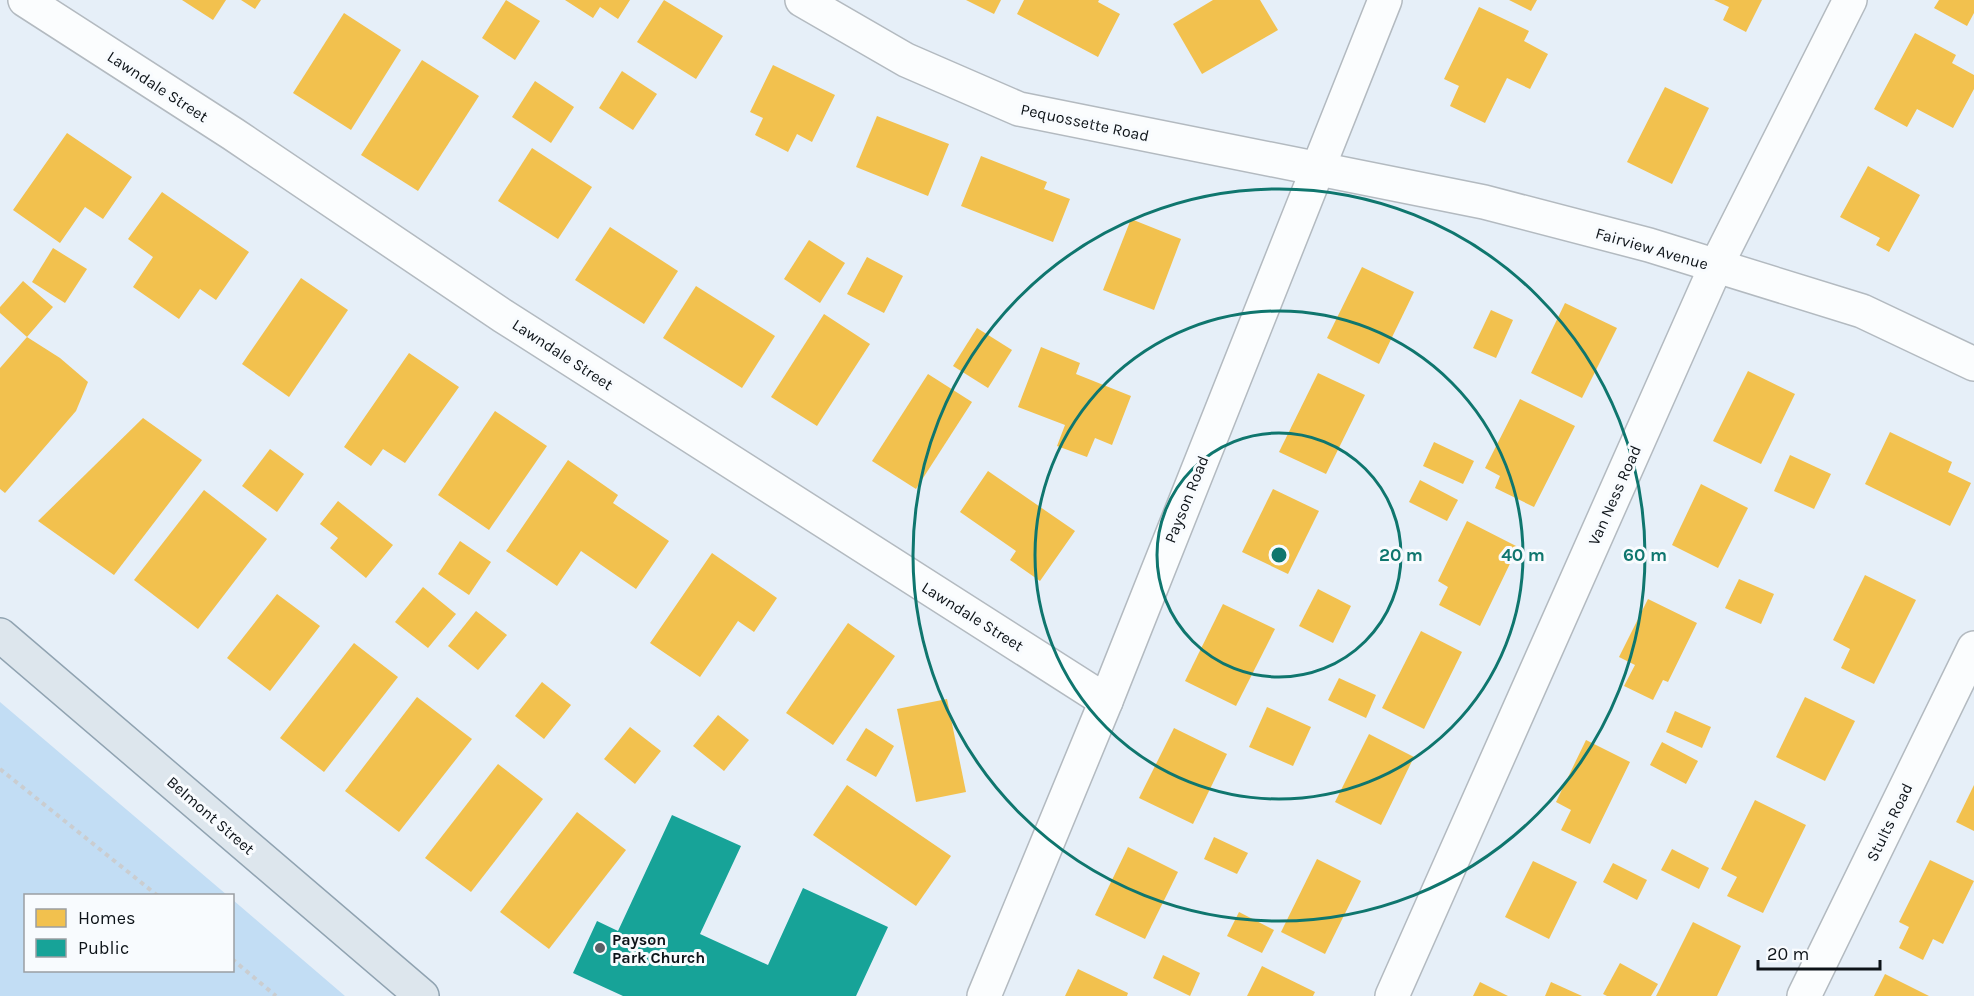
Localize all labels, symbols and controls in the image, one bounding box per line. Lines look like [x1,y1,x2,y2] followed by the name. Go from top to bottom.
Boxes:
[104,47,212,126] street label: Lawndale Street
[1019,100,1151,145] street label: Pequossette Road
[1593,223,1710,274] street label: Fairview Avenue
[509,315,617,394] street label: Lawndale Street
[1584,442,1645,548] street label: Van Ness Road
[1160,453,1213,546] street label: Payson Road
[1379,544,1423,566] text: 20 m
[1501,544,1545,566] text: 40 m
[1623,544,1667,566] text: 60 m
[1269,545,1289,565] centre of rings
[918,578,1027,655] street label: Lawndale Street
[163,772,258,859] street label: Belmont Street
[1862,780,1917,865] street label: Stults Road
[24,894,234,972] legend
[78,907,135,929] text: Homes
[612,930,705,967] place label: Payson Park Church
[1758,933,1880,971] scale bar
[78,937,129,959] text: Public
[593,941,607,955] marker: Payson Park Church
[1767,943,1809,965] text: 20 m

